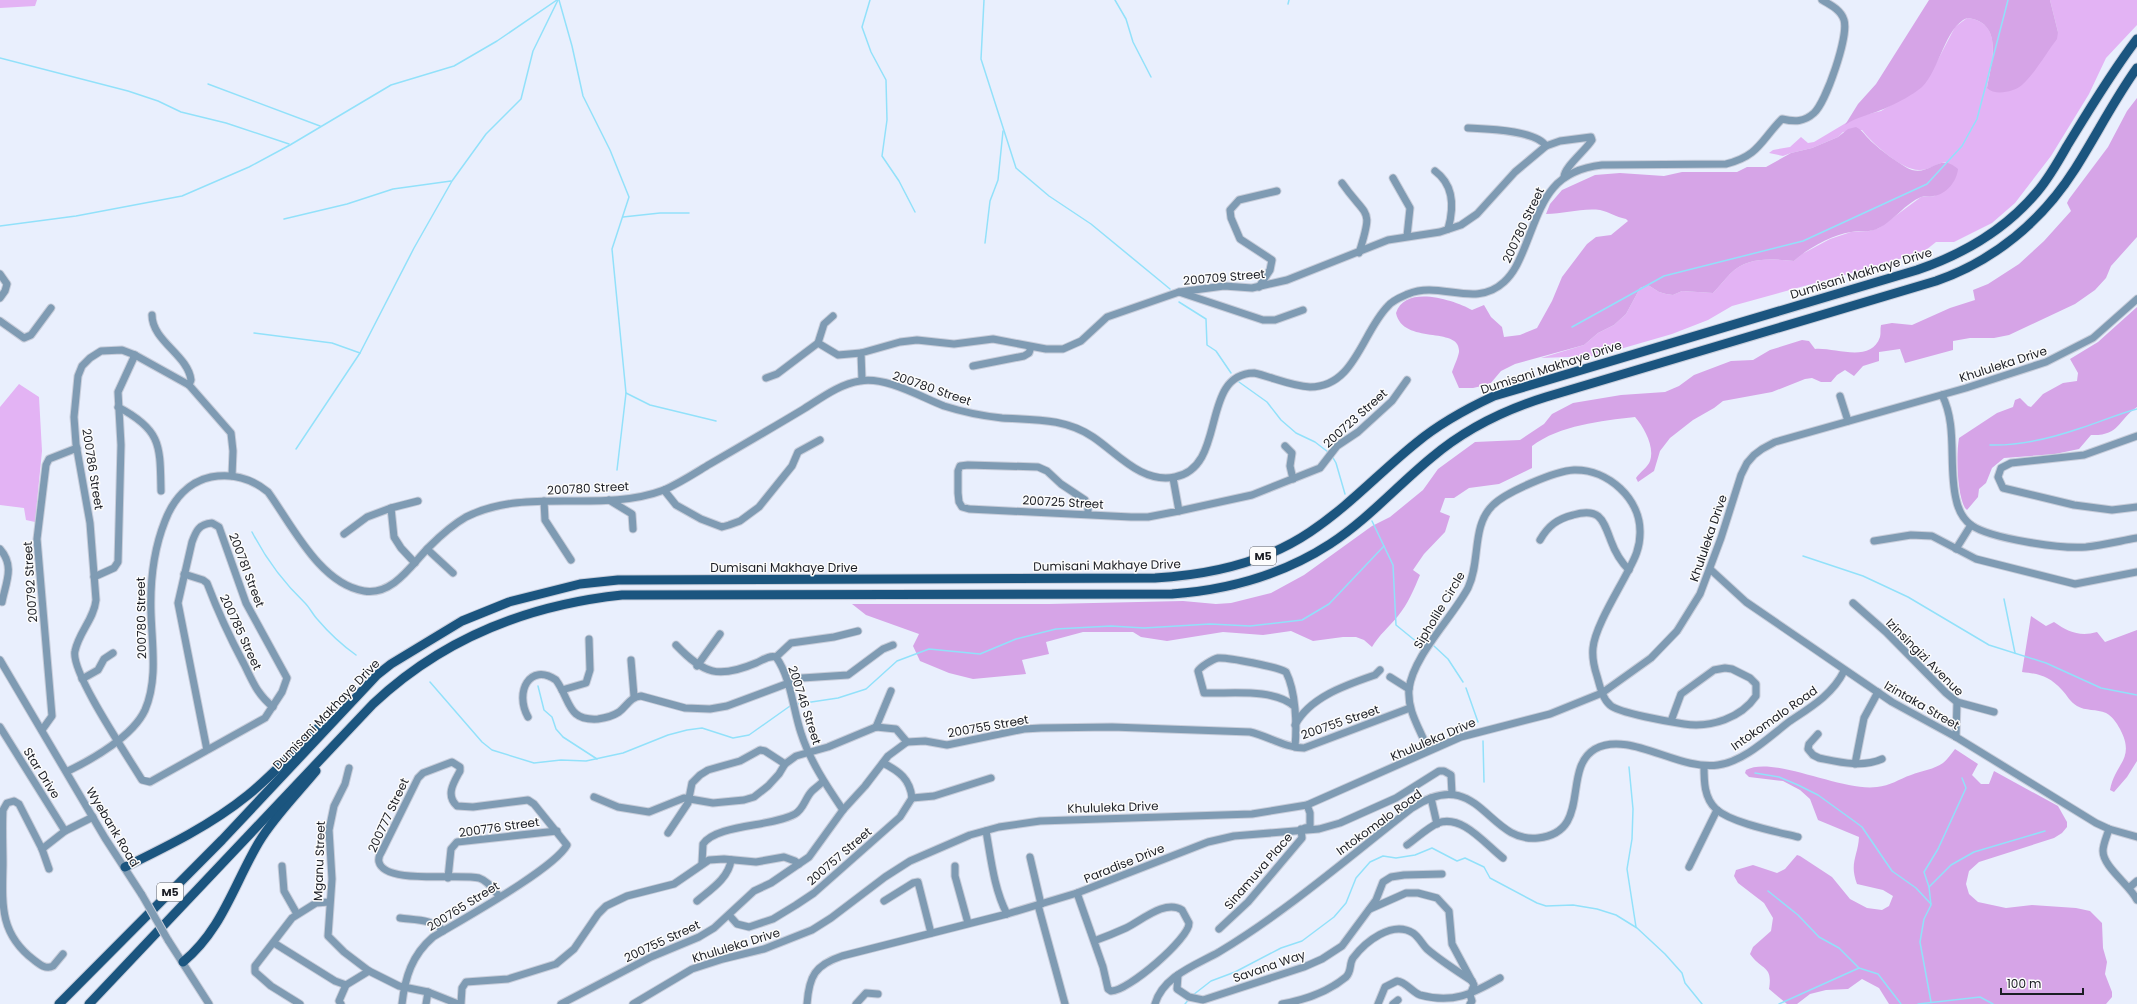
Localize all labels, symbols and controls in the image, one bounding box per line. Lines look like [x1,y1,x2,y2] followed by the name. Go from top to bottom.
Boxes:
[1498,184,1548,266] street label: 200780 Street
[1788,243,1934,303] street label: Dumisani Makhaye Drive
[1182,265,1266,289] street label: 200709 Street
[1478,336,1624,398] street label: Dumisani Makhaye Drive
[1957,342,2049,386] street label: Khululeka Drive
[890,367,974,409] street label: 200780 Street
[1319,385,1391,451] street label: 200723 Street
[78,427,108,511] street label: 200786 Street
[547,477,629,499] street label: 200780 Street
[1022,491,1104,513] street label: 200725 Street
[1685,492,1731,584] street label: Khululeka Drive
[225,530,269,610] street label: 200781 Street
[19,541,41,623] street label: 200792 Street
[1250,547,1276,565] road number: M5
[1033,555,1181,575] street label: Dumisani Makhaye Drive
[710,559,858,576] street label: Dumisani Makhaye Drive
[1409,568,1469,652] street label: Sipholile Circle
[132,577,150,659] street label: 200780 Street
[216,591,266,673] street label: 200785 Street
[1882,614,1968,700] street label: Izinsingizi Avenue
[269,655,383,773] street label: Dumisani Makhaye Drive
[784,663,826,747] street label: 200746 Street
[1881,677,1963,733] street label: Izintaka Street
[1727,682,1821,754] street label: Intokomalo Road
[1298,701,1382,743] street label: 200755 Street
[946,711,1030,741] street label: 200755 Street
[1388,713,1478,765] street label: Khululeka Drive
[20,744,64,802] street label: Star Drive
[363,775,413,855] street label: 200777 Street
[82,784,144,870] street label: Wyebank Road
[1333,785,1425,859] street label: Intokomalo Road
[1067,797,1159,817] street label: Khululeka Drive
[458,813,540,841] street label: 200776 Street
[309,821,329,901] street label: Mganu Street
[803,823,875,889] street label: 200757 Street
[1220,829,1296,913] street label: Sinamuva Place
[1081,839,1167,887] street label: Paradise Drive
[424,877,502,935] street label: 200765 Street
[157,883,183,901] road number: M5
[621,916,703,966] street label: 200755 Street
[690,924,782,966] street label: Khululeka Drive
[1231,946,1308,986] street label: Savana Way
[2001,970,2083,996] scale bar
[2007,975,2041,992] text: 100 m

